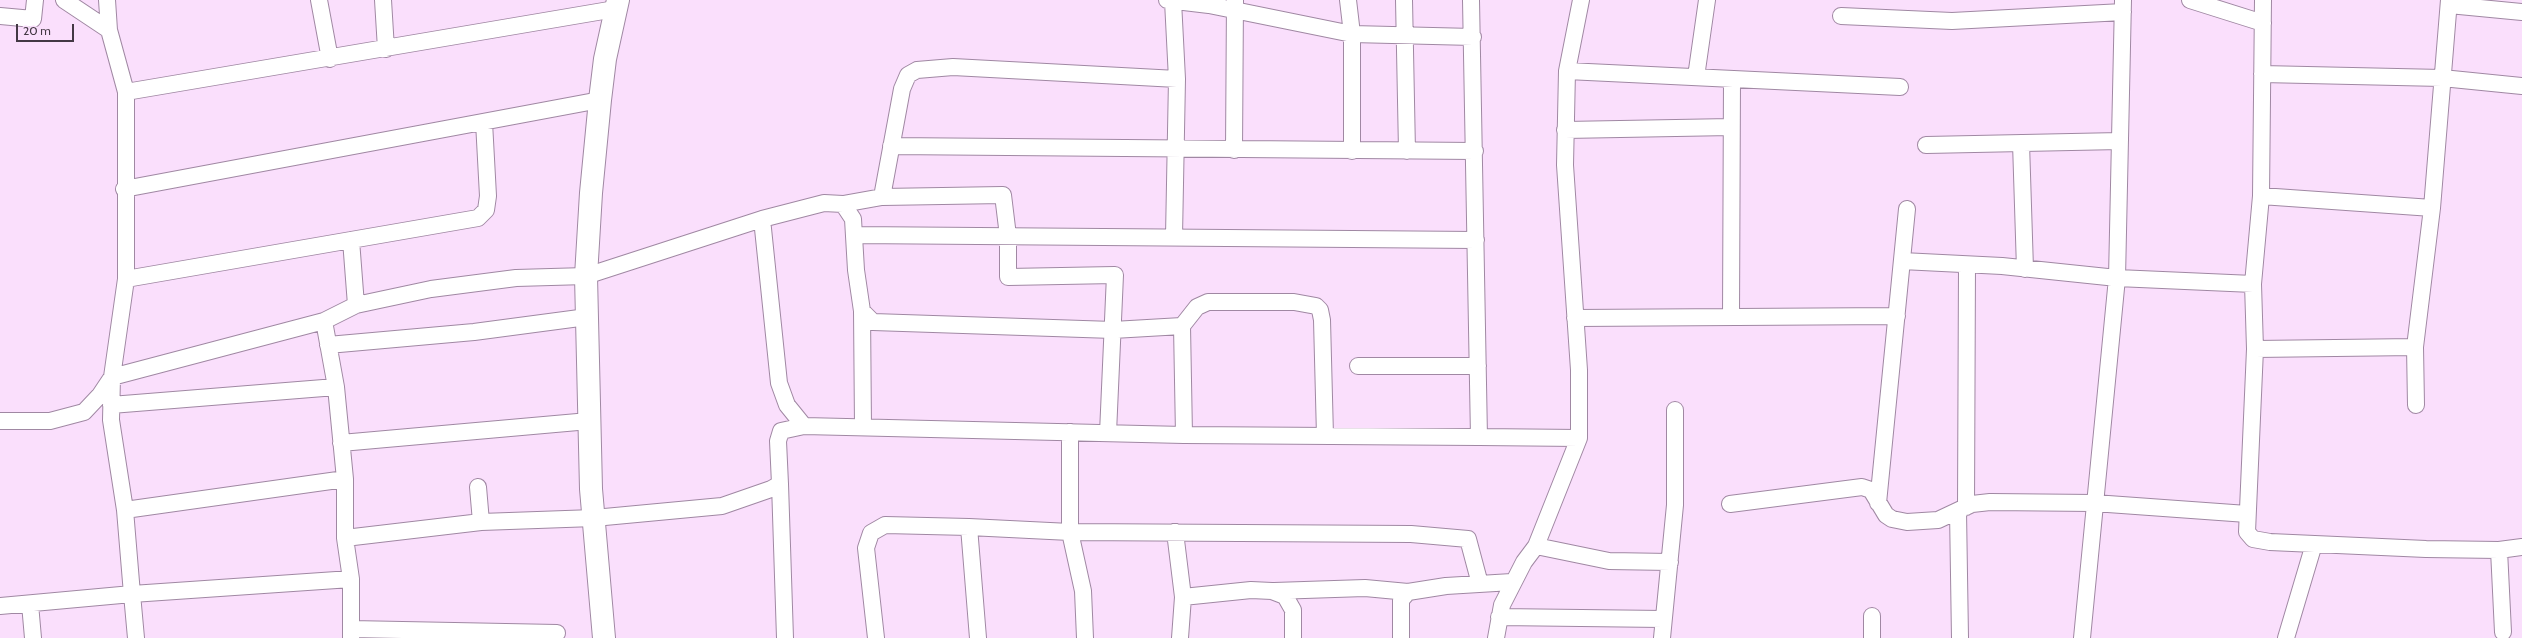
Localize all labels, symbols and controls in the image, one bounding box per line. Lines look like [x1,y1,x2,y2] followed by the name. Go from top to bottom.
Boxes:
[18,16,76,42] scale bar
[23,23,51,38] text: 20 m

